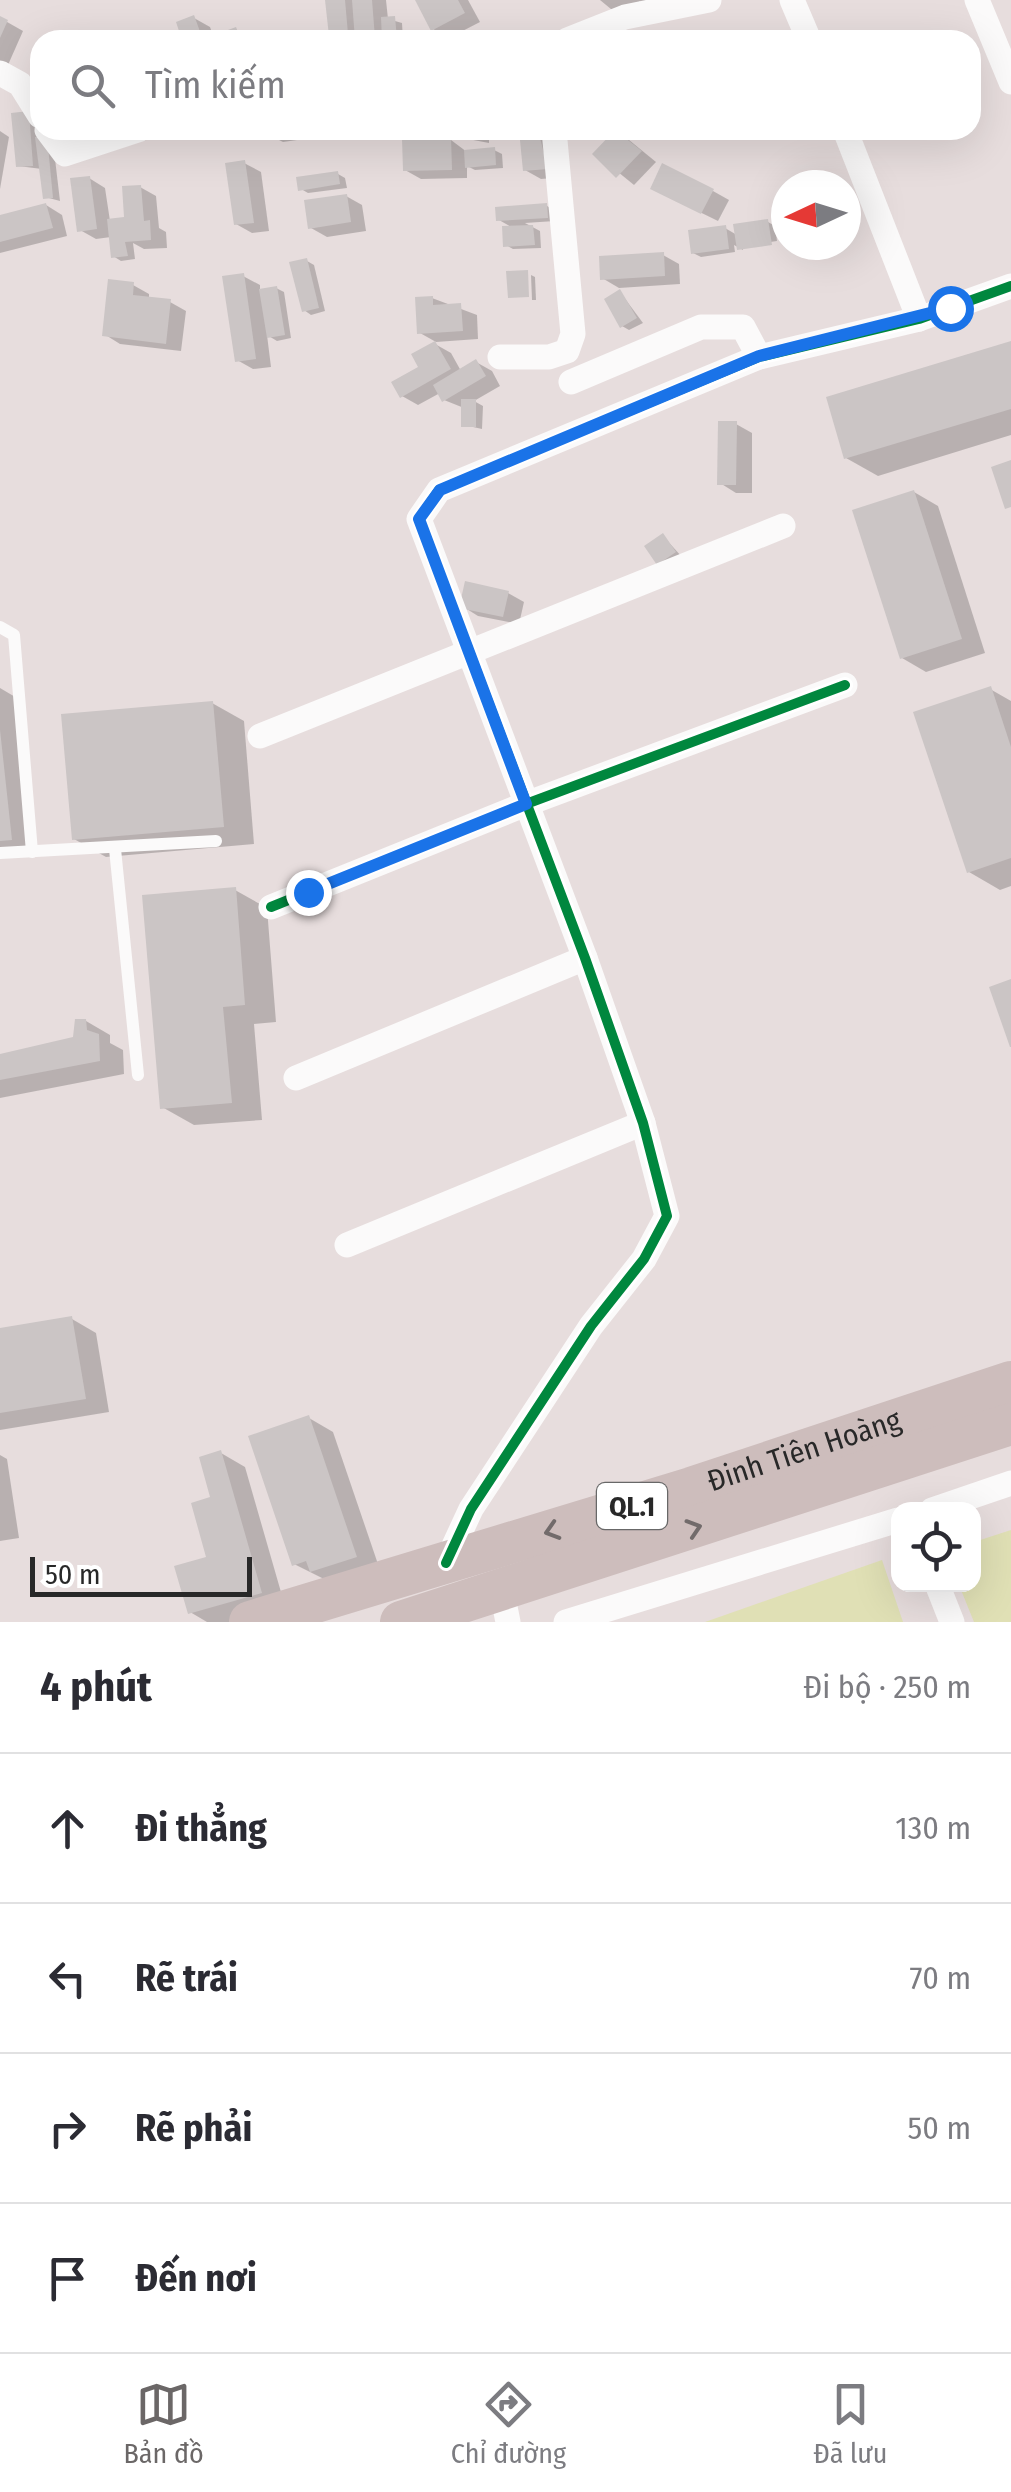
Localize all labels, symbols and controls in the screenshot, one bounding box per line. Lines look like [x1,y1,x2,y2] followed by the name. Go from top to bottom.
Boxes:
[30,30,981,140] search box
[65,58,120,113] icon: search
[145,62,286,108] text: Tìm kiếm
[771,170,861,260] north arrow
[928,286,974,332] route start
[286,870,332,916] route end
[703,1401,906,1499] street label: Đinh Tiên Hoàng
[597,1483,667,1529] road number: QL.1
[891,1502,981,1592] map controls
[891,1502,981,1592] button: locate
[544,1519,561,1539] one-way arrow
[684,1520,701,1540] one-way arrow
[30,1552,252,1596] scale bar
[45,1558,101,1591] text: 50 m
[40,1662,152,1712] text: 4 phút
[803,1668,971,1706] text: Đi bộ · 250 m
[40,1801,95,1856] icon: ahead
[135,1805,267,1851] text: Đi thẳng
[895,1809,971,1847] text: 130 m
[40,1951,95,2006] icon: left
[135,1955,238,2001] text: Rẽ trái
[910,1959,971,1997] text: 70 m
[40,2101,95,2156] icon: right
[135,2105,252,2151] text: Rẽ phải
[908,2109,971,2147] text: 50 m
[40,2251,95,2306] icon: arrive
[135,2255,257,2301] text: Đến nơi
[124,2377,204,2470] tab: Bản đồ
[451,2377,566,2470] tab: Chỉ đường
[813,2377,887,2470] tab: Đã lưu

